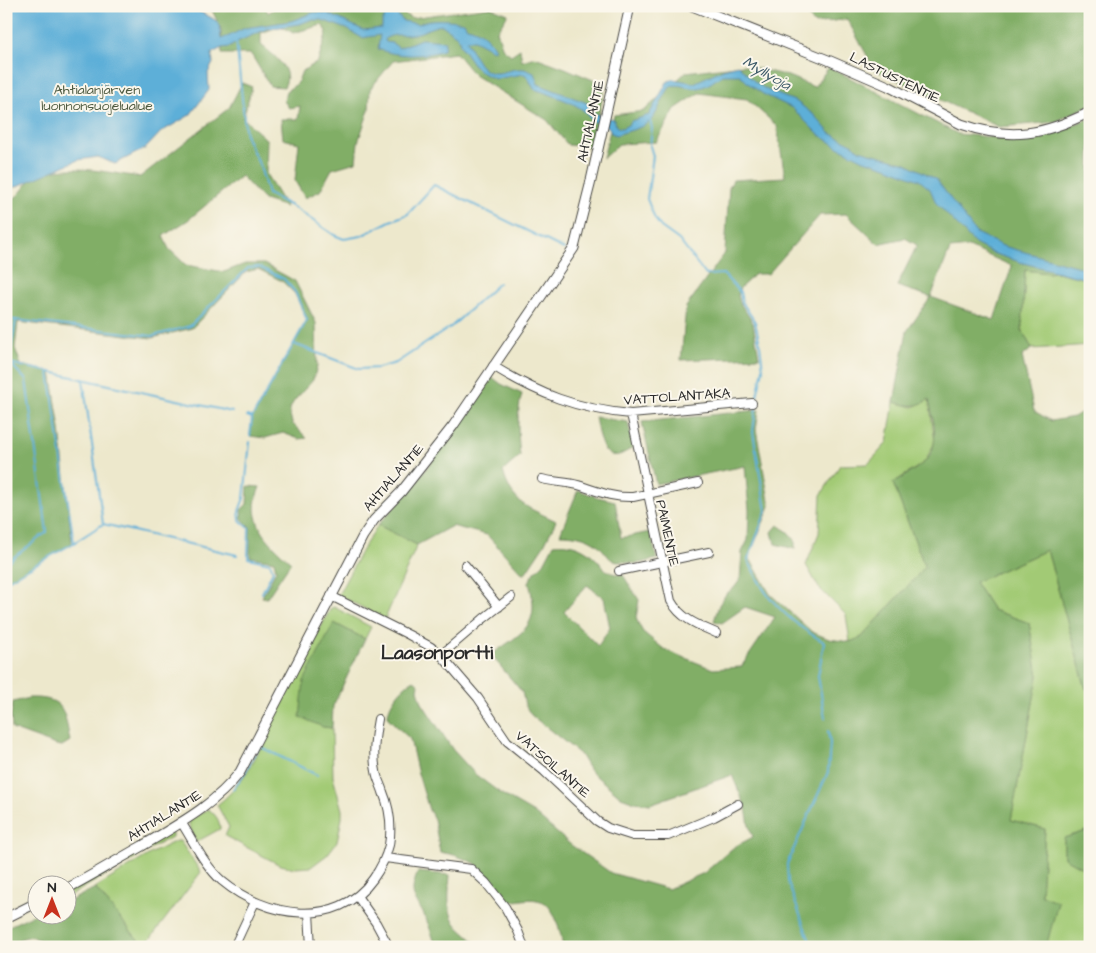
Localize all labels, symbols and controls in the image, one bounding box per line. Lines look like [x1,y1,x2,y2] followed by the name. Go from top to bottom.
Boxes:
[846,47,944,109] street label: LASTUSTENTIE
[738,51,796,97] water label: Myllyoja
[572,77,610,164] street label: AHTIALANTIE
[41,80,153,116] park label: Ahtialanjärven luonnonsuojelualue
[623,383,731,411] street label: VATTOLANTAKA
[359,439,429,516] street label: AHTIALANTIE
[650,498,684,569] street label: PAIMENTIE
[381,640,493,667] district label: Laasonportti
[510,727,595,803] street label: VATSOILANTIE
[124,785,206,847] street label: AHTIALANTIE
[28,876,78,926] north arrow
[48,878,57,898] text: N

